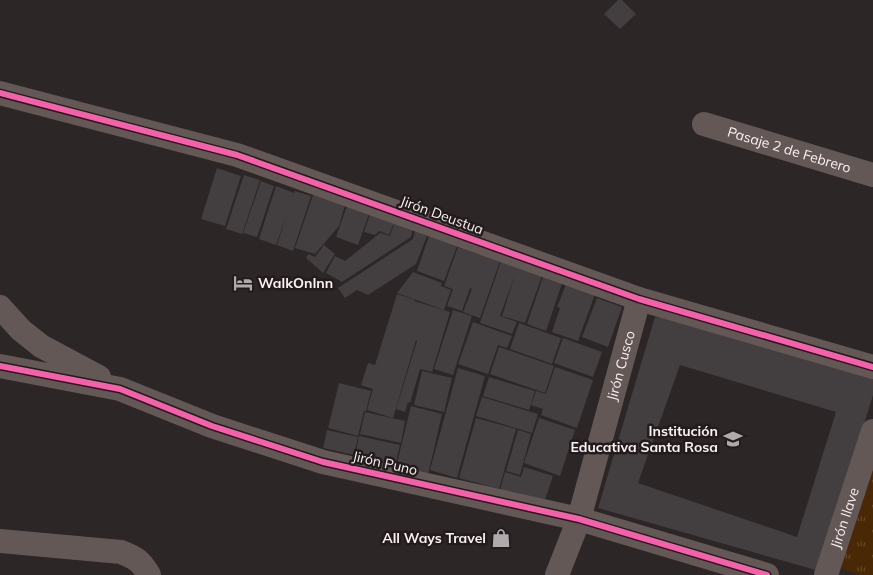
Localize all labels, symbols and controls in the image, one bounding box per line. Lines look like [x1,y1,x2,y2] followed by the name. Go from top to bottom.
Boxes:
[725,123,853,177] street label: Pasaje 2 de Febrero
[398,192,486,238] street label: Jirón Deustua
[232,272,254,294] hotel icon: WalkOnInn
[258,274,333,292] place label: WalkOnInn
[603,329,639,403] street label: Jirón Cusco
[570,422,718,456] place label: Institución Educativa Santa Rosa
[722,428,744,450] school or university icon: Institución Educativa Santa Rosa
[351,447,419,479] street label: Jirón Puno
[826,485,863,551] street label: Jirón Ilave
[490,527,512,549] shop icon: All Ways Travel
[382,529,486,547] place label: All Ways Travel

